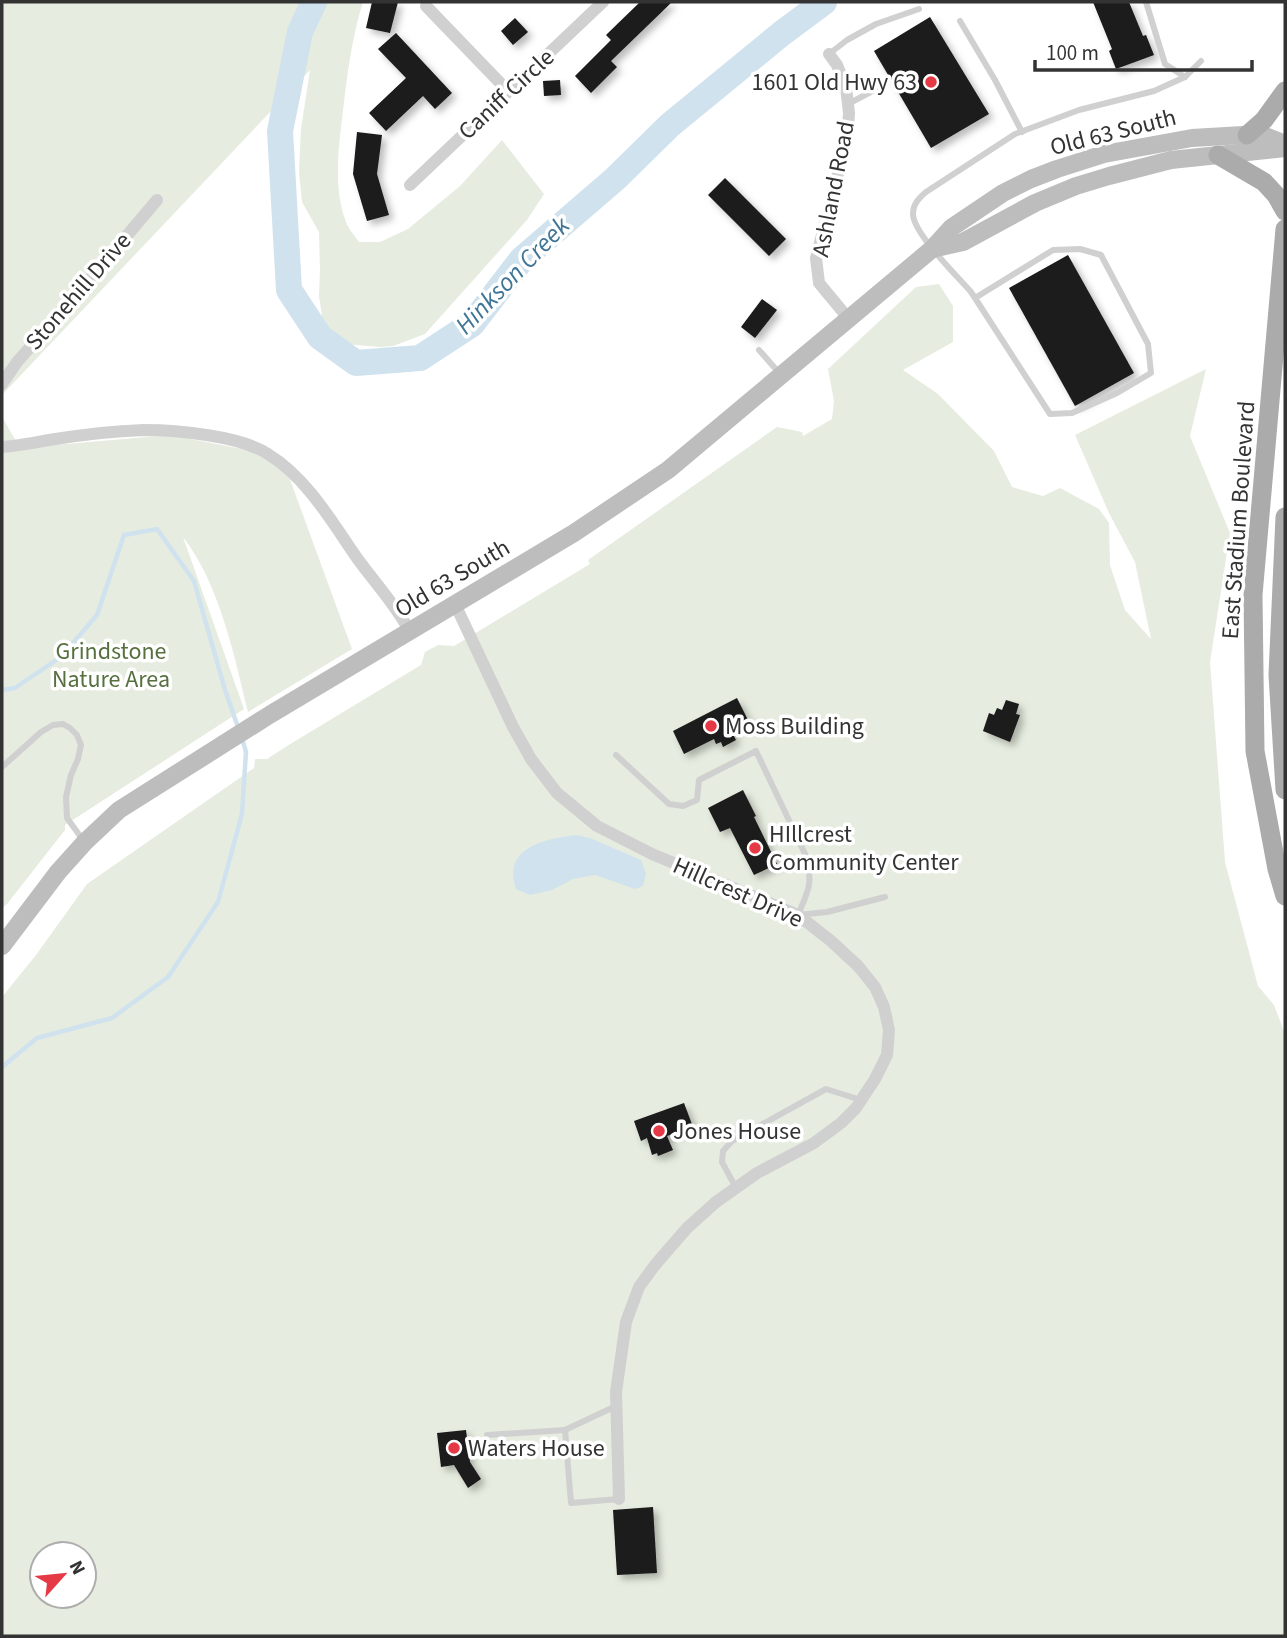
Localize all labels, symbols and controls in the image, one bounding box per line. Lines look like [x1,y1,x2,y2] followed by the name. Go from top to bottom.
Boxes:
[1035,28,1252,72] scale bar
[1046,38,1099,68] text: 100 m
[450,41,562,148] street label: Caniff Circle
[752,65,917,100] place label: 1601 Old Hwy 63
[923,74,939,90] marker: 1601 Old Hwy 63
[1046,100,1180,165] street label: Old 63 South
[803,118,864,260] street label: Ashland Road
[446,208,579,343] water label: Hinkson Creek
[17,225,140,358] street label: Stonehill Drive
[1213,400,1264,640] street label: East Stadium Boulevard
[388,530,517,627] street label: Old 63 South
[52,634,170,697] park label: Grindstone Nature Area
[725,709,864,744] place label: Moss Building
[703,718,719,734] marker: Moss Building
[769,817,959,880] place label: HIllcrest Community Center
[747,840,763,856] marker: HIllcrest Community Center
[667,848,809,937] street label: Hillcrest Drive
[673,1114,801,1149] place label: Jones House
[651,1123,667,1139] marker: Jones House
[468,1431,605,1466] place label: Waters House
[446,1440,462,1456] marker: Waters House
[28,1540,98,1610] north arrow
[62,1556,92,1580] text: N

